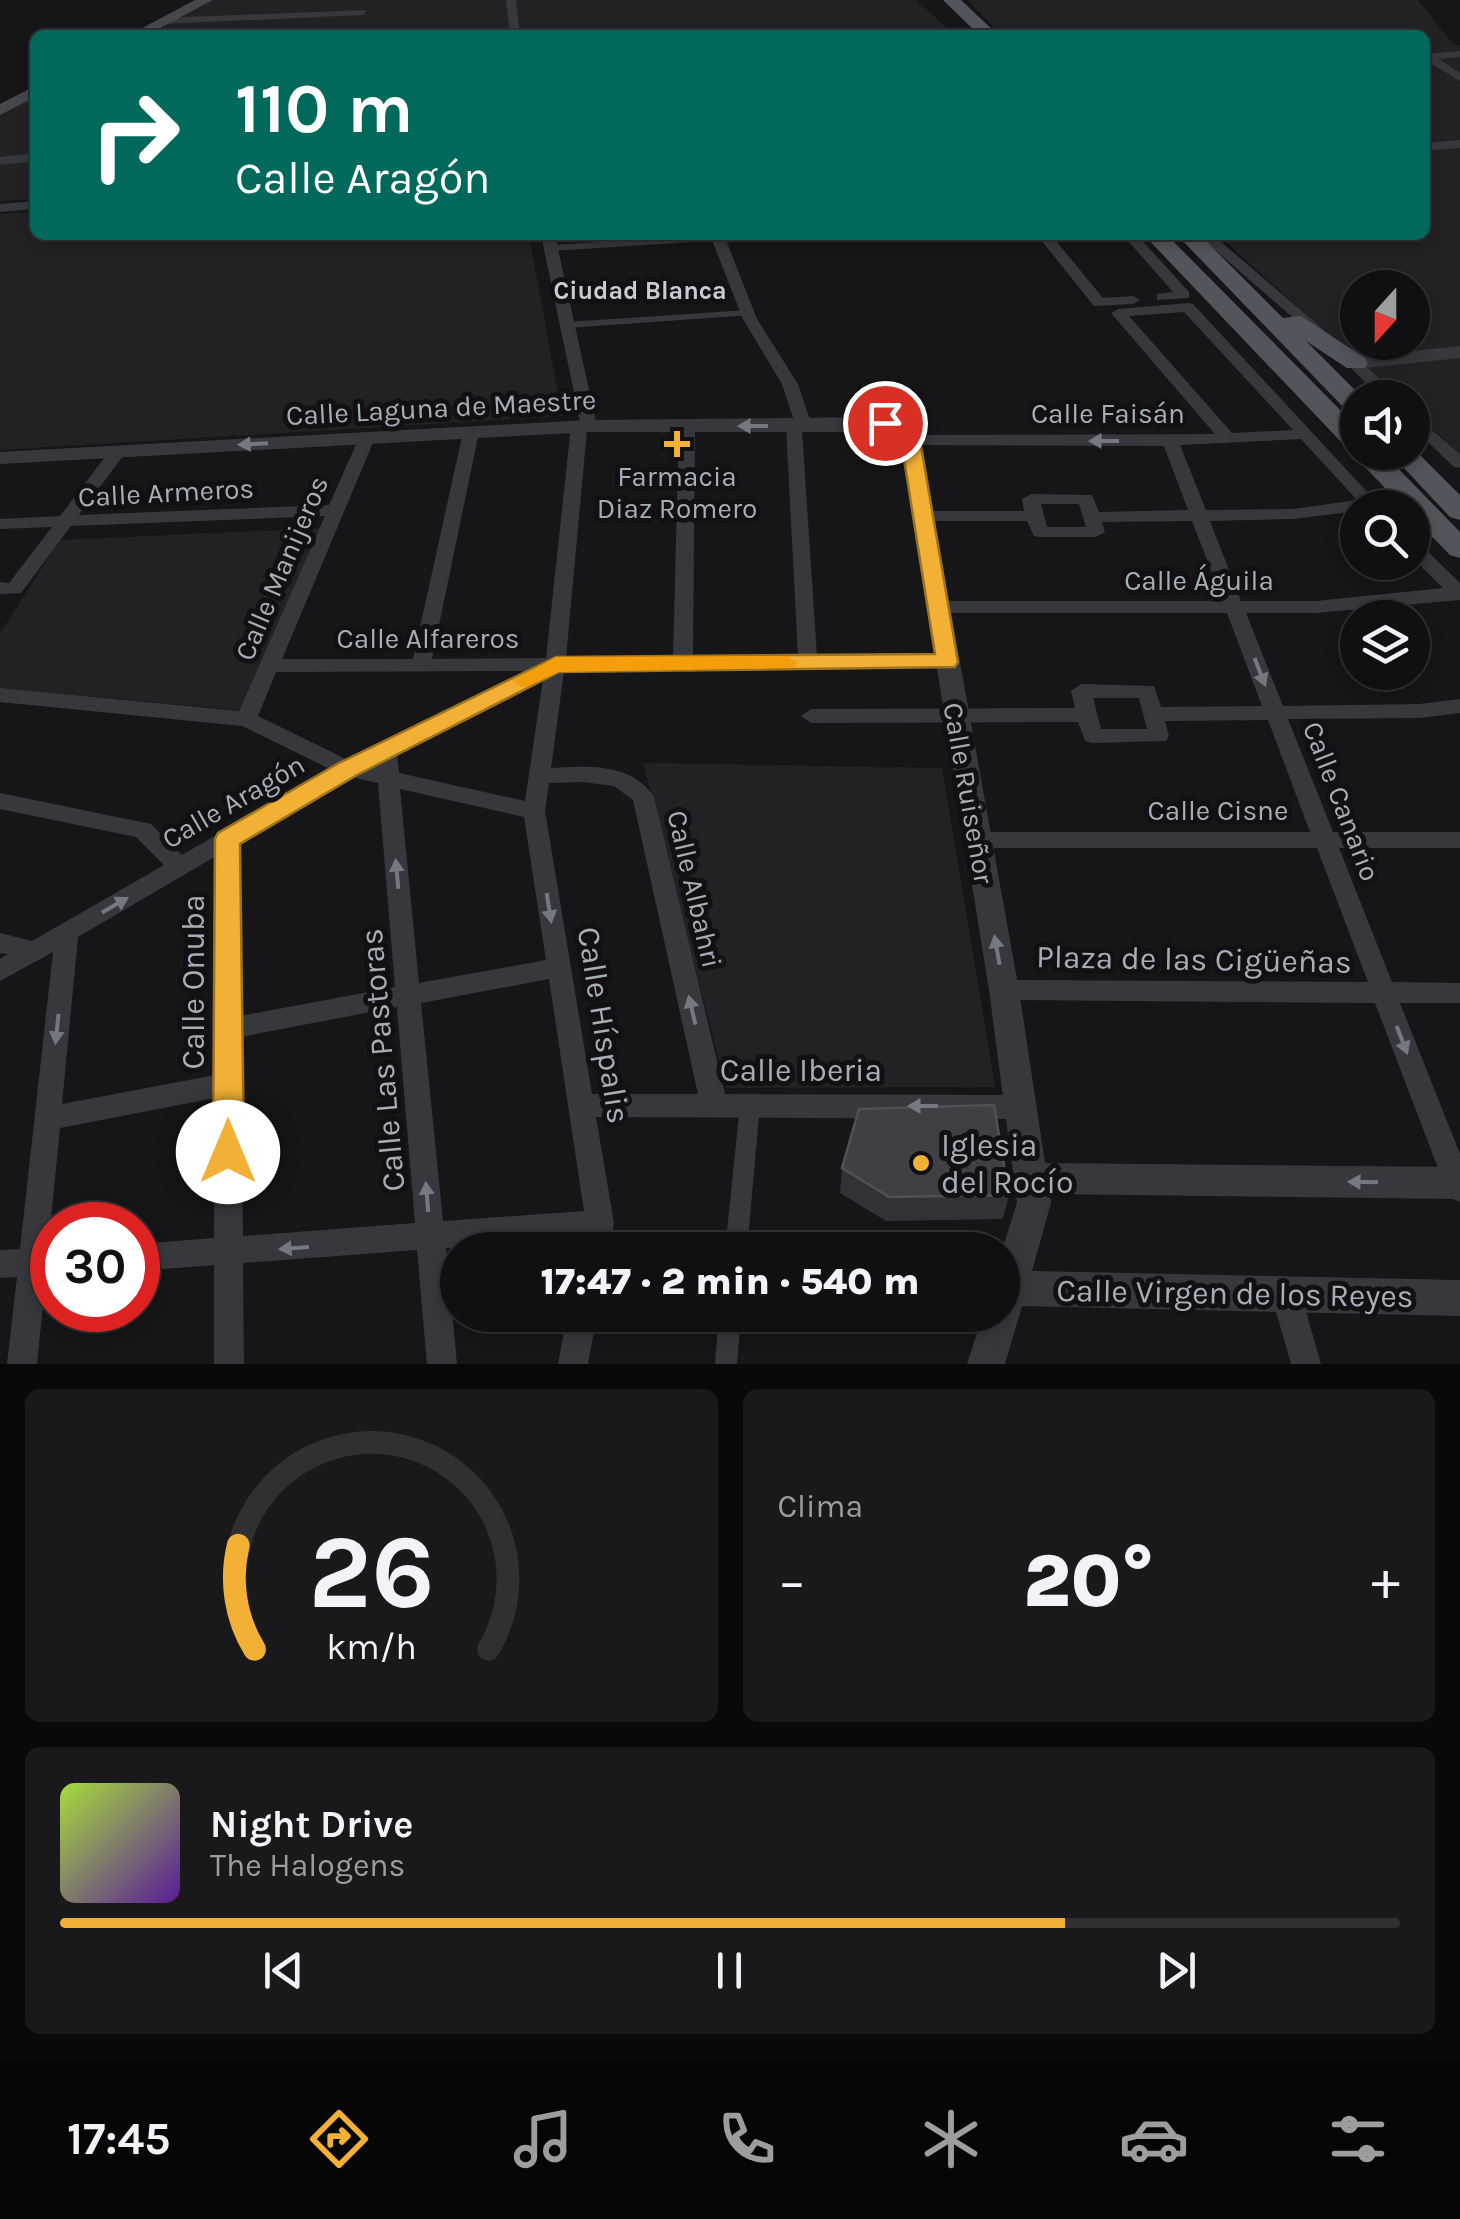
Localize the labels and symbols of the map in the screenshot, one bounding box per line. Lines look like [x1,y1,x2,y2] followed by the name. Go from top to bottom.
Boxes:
[1340,270,1430,360] north arrow
[553,276,727,305] district label: Ciudad Blanca
[843,381,928,466] pin
[285,383,597,432] street label: Calle Laguna de Maestre
[1031,397,1185,430] street label: Calle Faisán
[736,418,768,434] one-way arrow
[666,433,688,455] marker: Farmacia Diaz Romero
[1088,433,1120,449] one-way arrow
[237,436,269,452] one-way arrow
[597,460,757,525] place label: Farmacia Diaz Romero
[77,471,255,514] street label: Calle Armeros
[228,471,335,665] street label: Calle Manijeros
[1124,563,1274,597] street label: Calle Águila
[337,622,519,655] street label: Calle Alfareros
[1252,657,1268,687] one-way arrow
[936,700,1001,887] street label: Calle Ruiseñor
[1296,717,1387,885] street label: Calle Canario
[156,747,310,855] street label: Calle Aragón
[1148,794,1288,827] street label: Calle Cisne
[660,807,729,971] street label: Calle Albahri
[389,857,405,889] one-way arrow
[542,892,557,924] one-way arrow
[175,894,212,1070] street label: Calle Onuba
[100,896,129,913] one-way arrow
[570,924,637,1126] street label: Calle Híspalis
[353,927,412,1193] street label: Calle Las Pastoras
[989,934,1004,965] one-way arrow
[1036,938,1352,981] street label: Plaza de las Cigüeñas
[684,994,699,1025] one-way arrow
[49,1014,65,1046] one-way arrow
[1395,1025,1410,1055] one-way arrow
[720,1052,882,1089] street label: Calle Iberia
[906,1098,938,1114] one-way arrow
[176,1100,280,1204] position arrow
[941,1127,1074,1201] place label: Iglesia del Rocío
[910,1152,932,1174] marker: Iglesia del Rocío
[1346,1174,1378,1190] one-way arrow
[418,1181,434,1213] one-way arrow
[30,1202,160,1332] speed limit sign: 30
[277,1241,309,1257] one-way arrow
[1056,1272,1414,1315] street label: Calle Virgen de los Reyes

